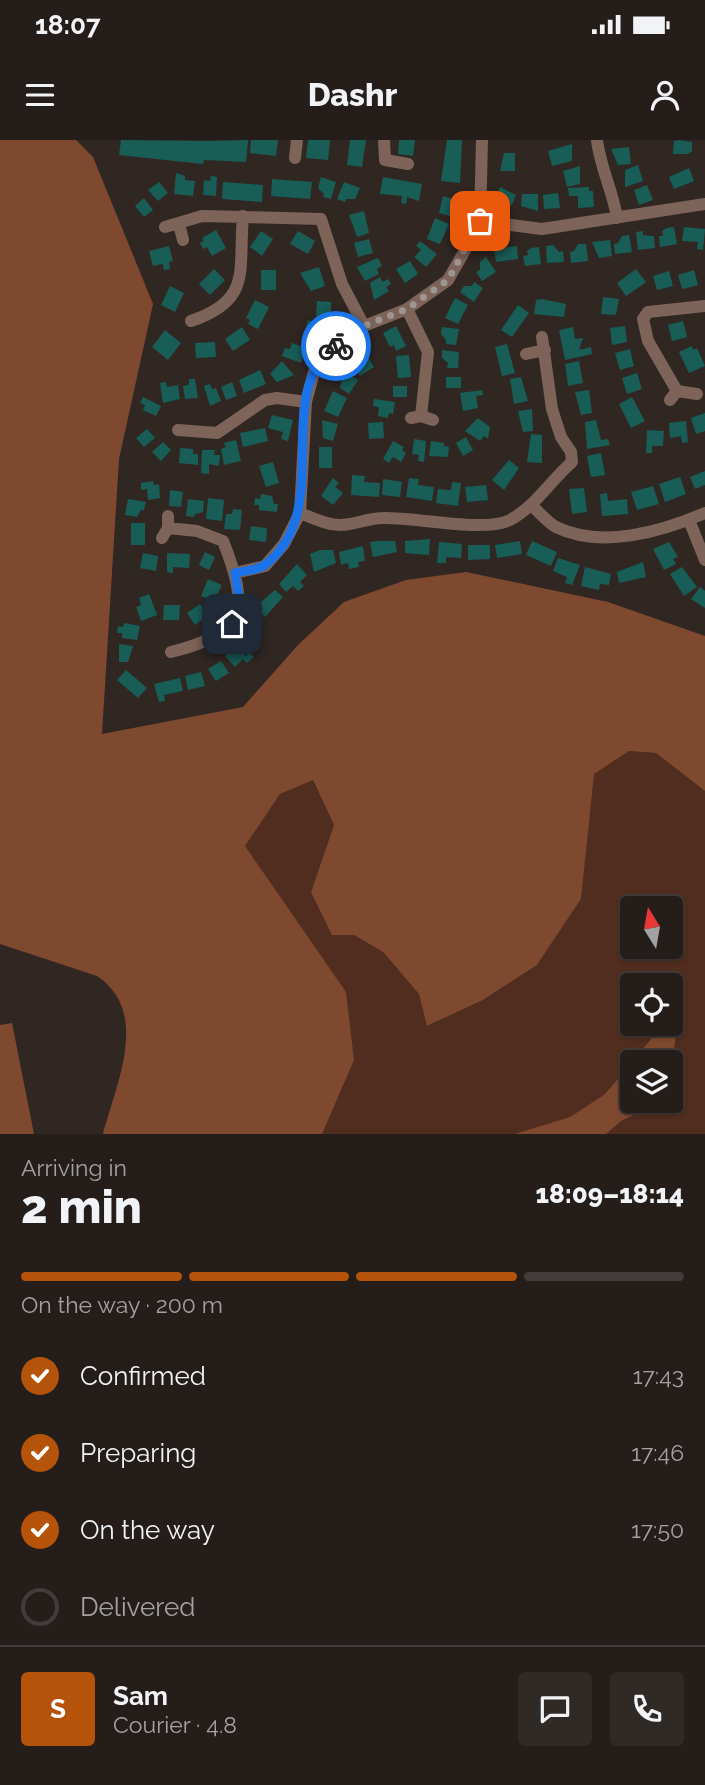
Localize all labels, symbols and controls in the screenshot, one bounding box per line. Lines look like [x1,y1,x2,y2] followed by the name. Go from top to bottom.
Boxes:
[35,10,101,40] text: 18:07
[21,76,59,114] icon: menu
[308,76,397,113] text: Dashr
[646,76,684,114] icon: person
[450,191,510,251] pin
[461,202,499,240] icon: bag
[301,311,371,381] courier
[317,327,355,365] icon: bike
[202,594,262,654] pin
[213,605,251,643] icon: home
[620,896,682,959] north arrow
[620,896,683,1113] map controls
[620,973,683,1036] button: locate
[620,1050,683,1113] button: layers
[21,1154,127,1181] text: Arriving in
[535,1179,684,1209] text: 18:09–18:14
[21,1180,142,1234] text: 2 min
[21,1291,223,1318] text: On the way · 200 m
[21,1357,59,1395] icon: check
[80,1361,206,1391] text: Confirmed
[633,1362,684,1389] text: 17:43
[21,1434,59,1472] icon: check
[80,1438,196,1468] text: Preparing
[631,1439,684,1466] text: 17:46
[21,1511,59,1549] icon: check
[80,1515,215,1545] text: On the way
[631,1516,684,1543] text: 17:50
[80,1592,195,1622] text: Delivered
[518,1672,592,1746] button: chat
[610,1672,684,1746] button: phone
[113,1681,168,1711] text: Sam
[50,1694,66,1724] text: S
[113,1711,237,1738] text: Courier · 4.8

